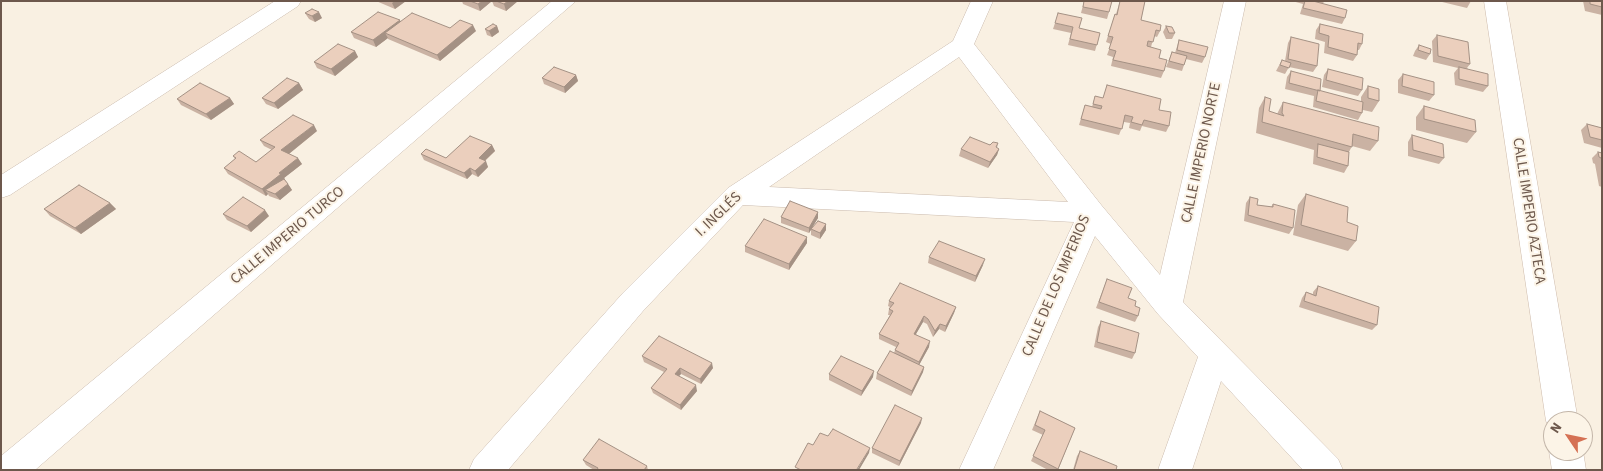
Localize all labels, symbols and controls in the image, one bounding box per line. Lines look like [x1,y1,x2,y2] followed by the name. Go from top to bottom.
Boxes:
[1178,81,1226,225] street label: CALLE IMPERIO NORTE
[1508,137,1548,285] street label: CALLE IMPERIO AZTECA
[227,183,349,289] street label: CALLE IMPERIO TURCO
[692,189,746,241] street label: I. INGLÉS
[1019,213,1095,359] street label: CALLE DE LOS IMPERIOS
[1543,411,1593,461] north arrow
[1545,419,1567,438] text: N

